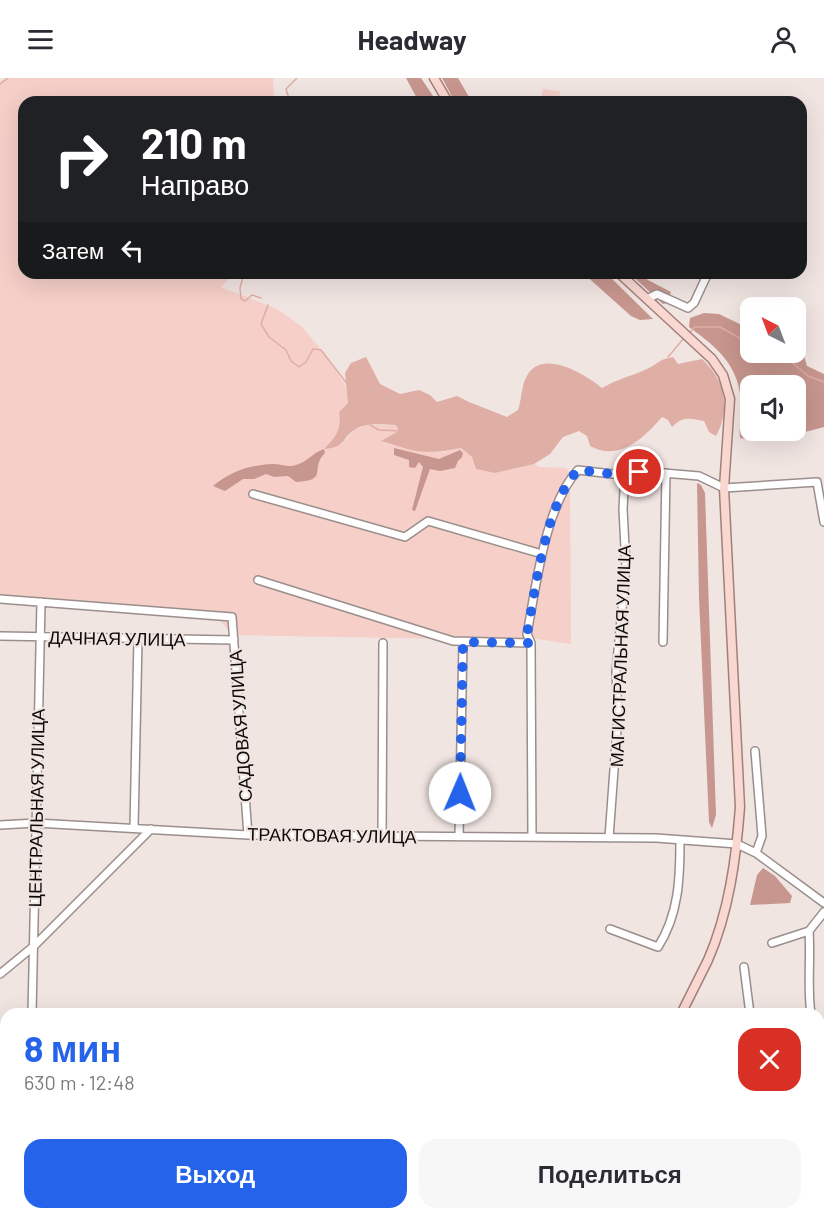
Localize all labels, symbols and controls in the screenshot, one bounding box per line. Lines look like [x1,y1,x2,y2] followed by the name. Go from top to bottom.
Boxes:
[24,23,57,56] icon: menu
[358,23,467,55] text: Headway
[767,23,800,56] icon: person
[141,117,247,167] text: 210 m
[42,120,120,198] icon: right
[141,168,249,200] text: Направо
[116,234,149,267] icon: left
[42,237,104,263] text: Затем
[740,297,806,363] north arrow
[740,297,806,441] map controls
[740,375,806,441] button: sound
[613,446,664,497] pin
[622,455,655,488] icon: arrive
[605,544,635,768] street label: МАГИСТРАЛЬНАЯ УЛИЦА
[48,626,186,650] street label: ДАЧНАЯ УЛИЦА
[224,649,256,803] street label: САДОВАЯ УЛИЦА
[23,708,49,908] street label: ЦЕНТРАЛЬНАЯ УЛИЦА
[428,761,492,825] position arrow
[247,823,417,847] street label: ТРАКТОВАЯ УЛИЦА
[24,1026,121,1069] text: 8 мин
[738,1028,801,1091] button: close
[24,1070,135,1094] text: 630 m · 12:48
[24,1139,407,1208] button: Выход
[419,1139,801,1208] button: Поделиться

